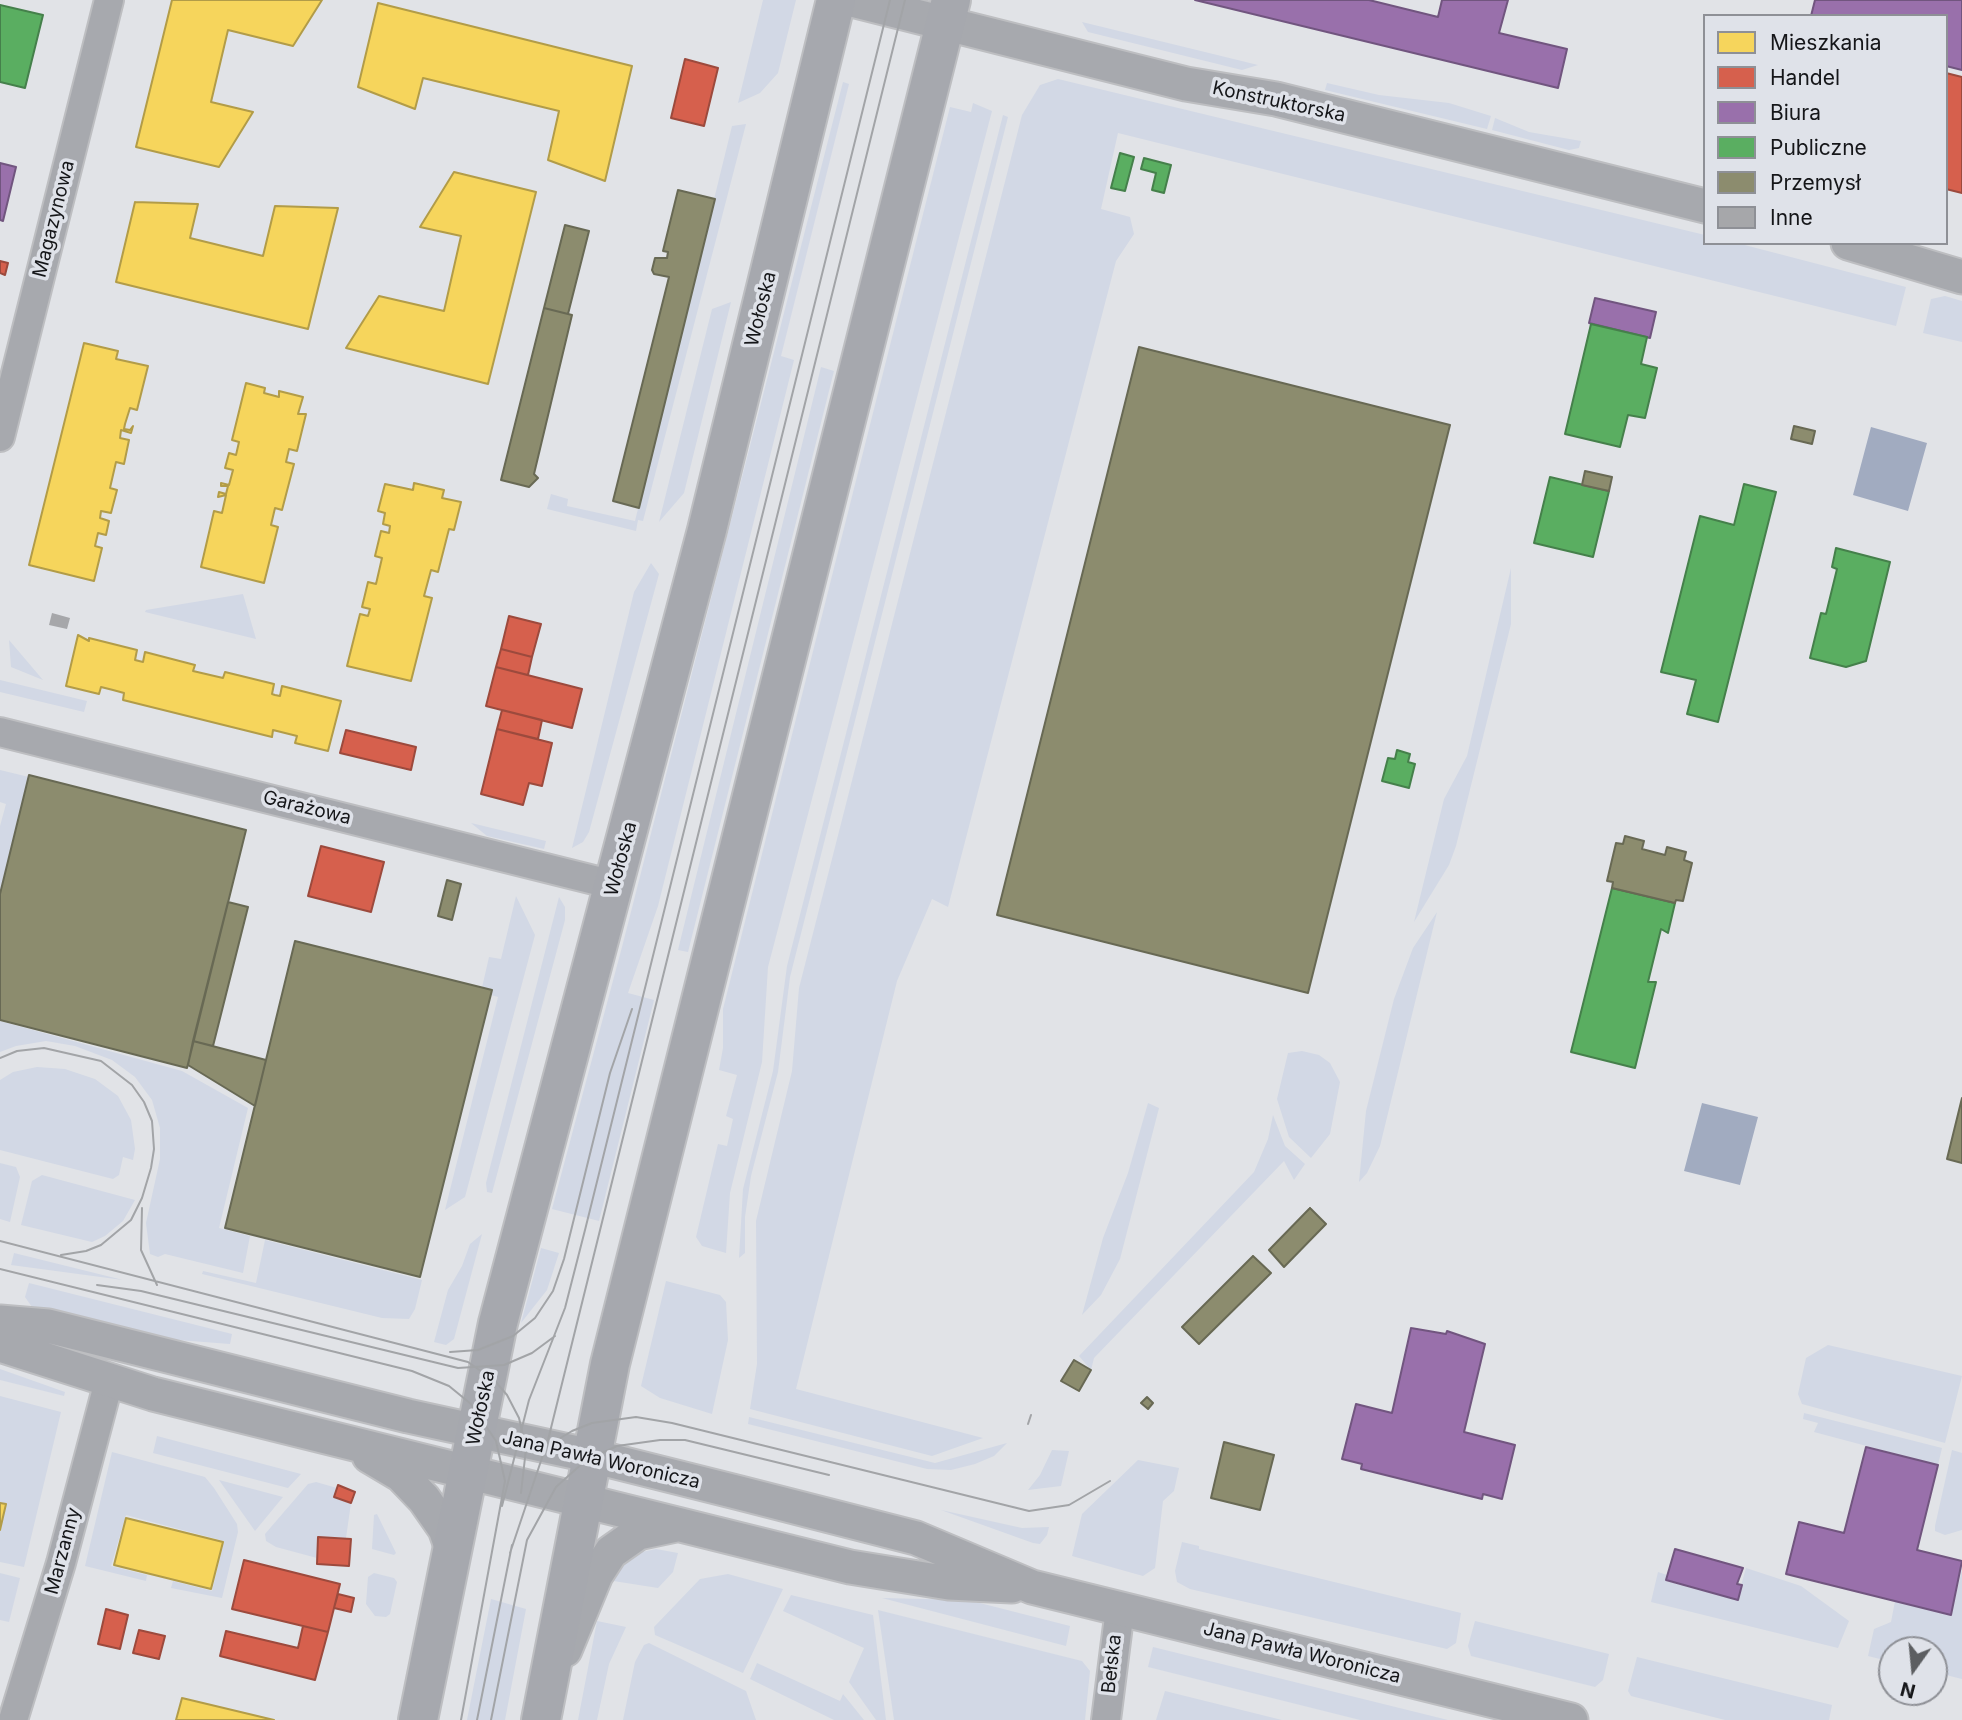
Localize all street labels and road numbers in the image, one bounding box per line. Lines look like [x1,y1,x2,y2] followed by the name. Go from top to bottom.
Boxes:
[1210,77,1348,127] street label: Konstruktorska
[28,158,80,280] street label: Magazynowa
[741,269,781,349] street label: Wołoska
[261,786,353,830] street label: Garażowa
[600,819,642,899] street label: Wołoska
[462,1368,500,1448] street label: Wołoska
[500,1426,702,1494] street label: Jana Pawła Woronicza
[40,1505,86,1597] street label: Marzanny
[1201,1617,1403,1689] street label: Jana Pawła Woronicza
[1098,1633,1126,1695] street label: Bełska

